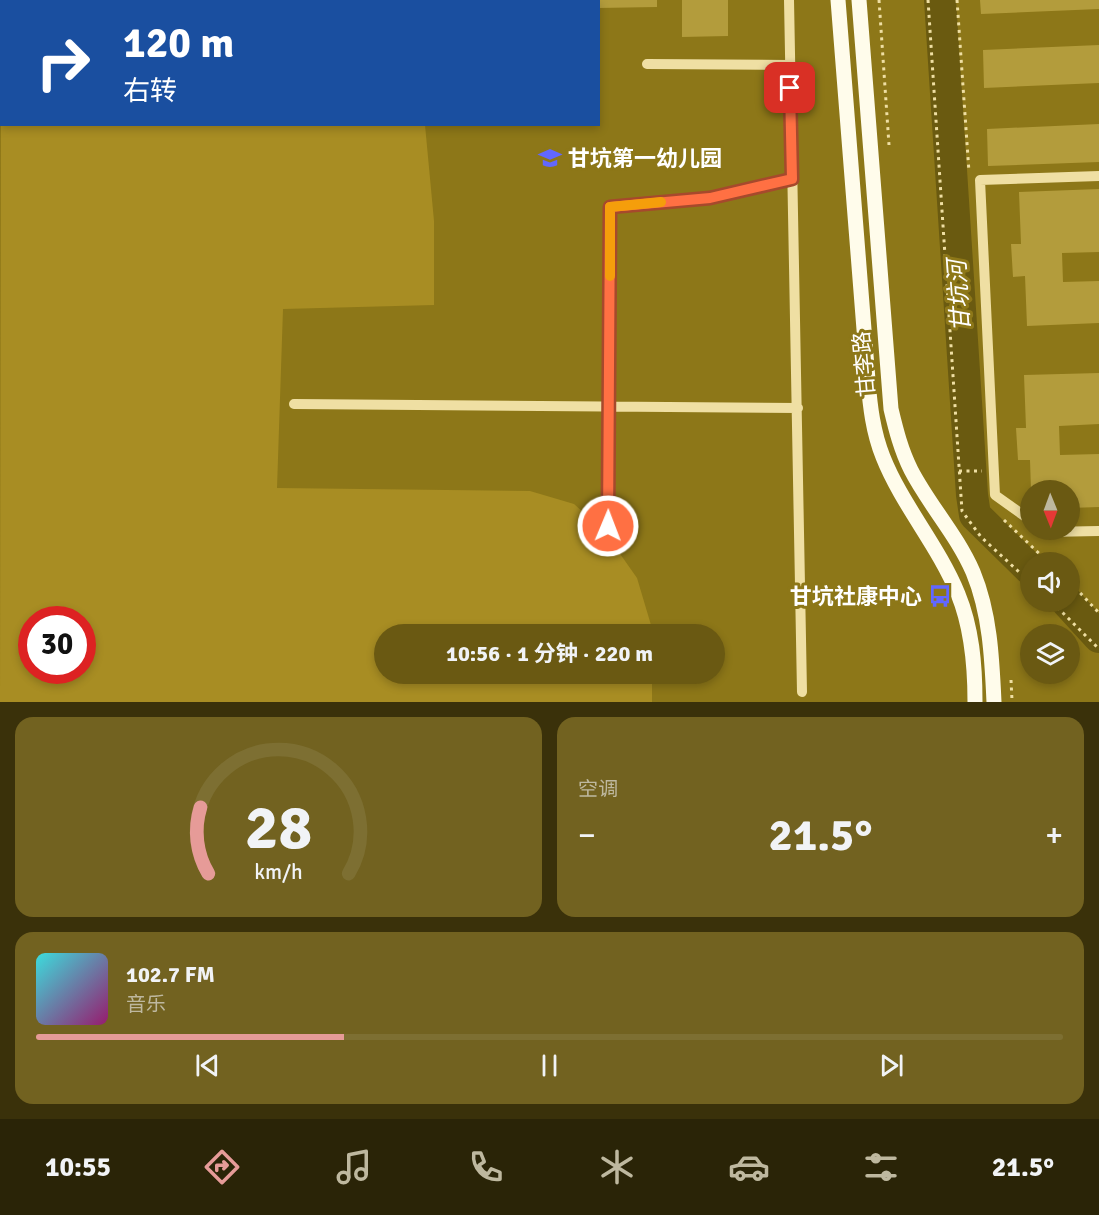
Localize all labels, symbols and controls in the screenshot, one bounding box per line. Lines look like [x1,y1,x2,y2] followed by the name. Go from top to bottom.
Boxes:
[123,18,234,69] text: 120 m
[24,24,102,102] icon: right
[764,62,815,113] pin
[773,71,806,104] icon: arrive
[123,75,177,108] text: 右转
[537,145,563,171] school or university icon: 甘坑第一幼儿园
[568,145,722,172] place label: 甘坑第一幼儿园
[941,255,976,333] water label: 甘坑河
[848,330,880,398] street label: 甘李路
[1020,480,1080,540] north arrow
[1020,480,1080,684] map controls
[576,494,640,558] position arrow
[1020,552,1080,612] button: sound
[790,583,922,610] place label: 甘坑社康中心
[927,583,953,609] bus stop icon: 甘坑社康中心
[18,606,96,684] speed limit sign: 30
[1020,624,1080,684] button: layers
[446,640,653,667] text: 10:56 · 1 分钟 · 220 m
[578,777,618,802] text: 空调
[245,789,312,866] text: 28
[769,808,872,863] text: 21.5°
[578,815,596,856] text: −
[1045,815,1063,856] text: +
[254,859,303,885] text: km/h
[126,961,215,988] text: 102.7 FM
[126,992,166,1017] text: 音乐
[191,1049,224,1082] icon: previous
[533,1049,566,1082] icon: pause
[875,1049,908,1082] icon: next
[201,1146,243,1188] icon: directions
[333,1146,375,1188] icon: music
[465,1146,507,1188] icon: phone
[596,1146,638,1188] icon: climate
[728,1146,770,1188] icon: car
[860,1146,902,1188] icon: filters
[45,1151,111,1184] text: 10:55
[992,1151,1054,1184] text: 21.5°

